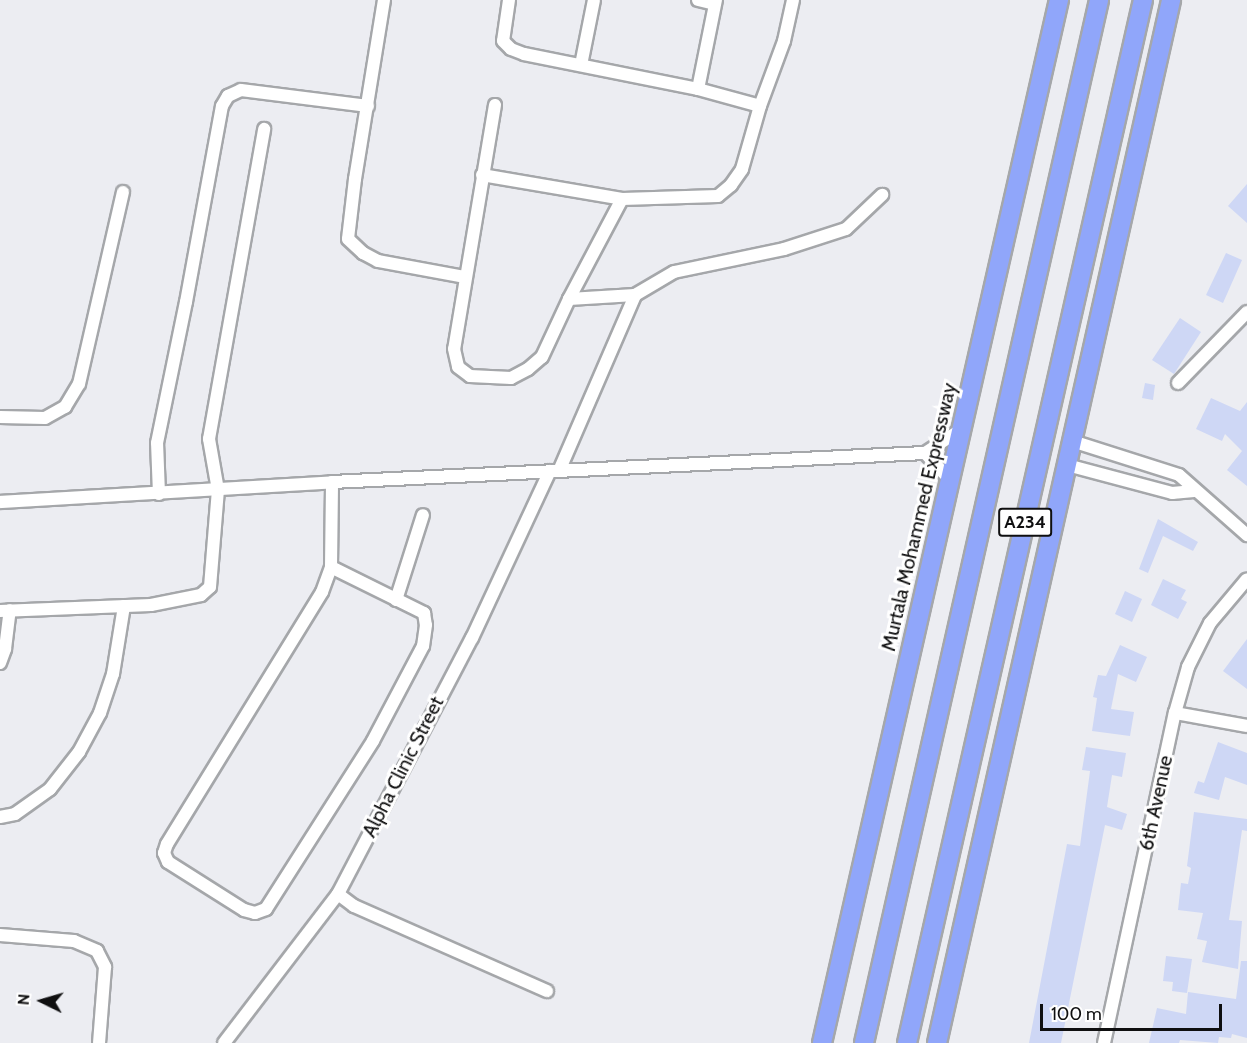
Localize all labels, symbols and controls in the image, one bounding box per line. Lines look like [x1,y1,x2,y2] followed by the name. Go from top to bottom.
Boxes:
[876,381,962,653] street label: Murtala Mohammed Expressway
[998,507,1052,537] road number: A234
[357,693,449,841] street label: Alpha Clinic Street
[1134,753,1178,853] street label: 6th Avenue
[12,971,72,1031] north arrow
[1043,992,1224,1030] scale bar
[14,993,34,1006] text: N
[1051,1003,1102,1025] text: 100 m

